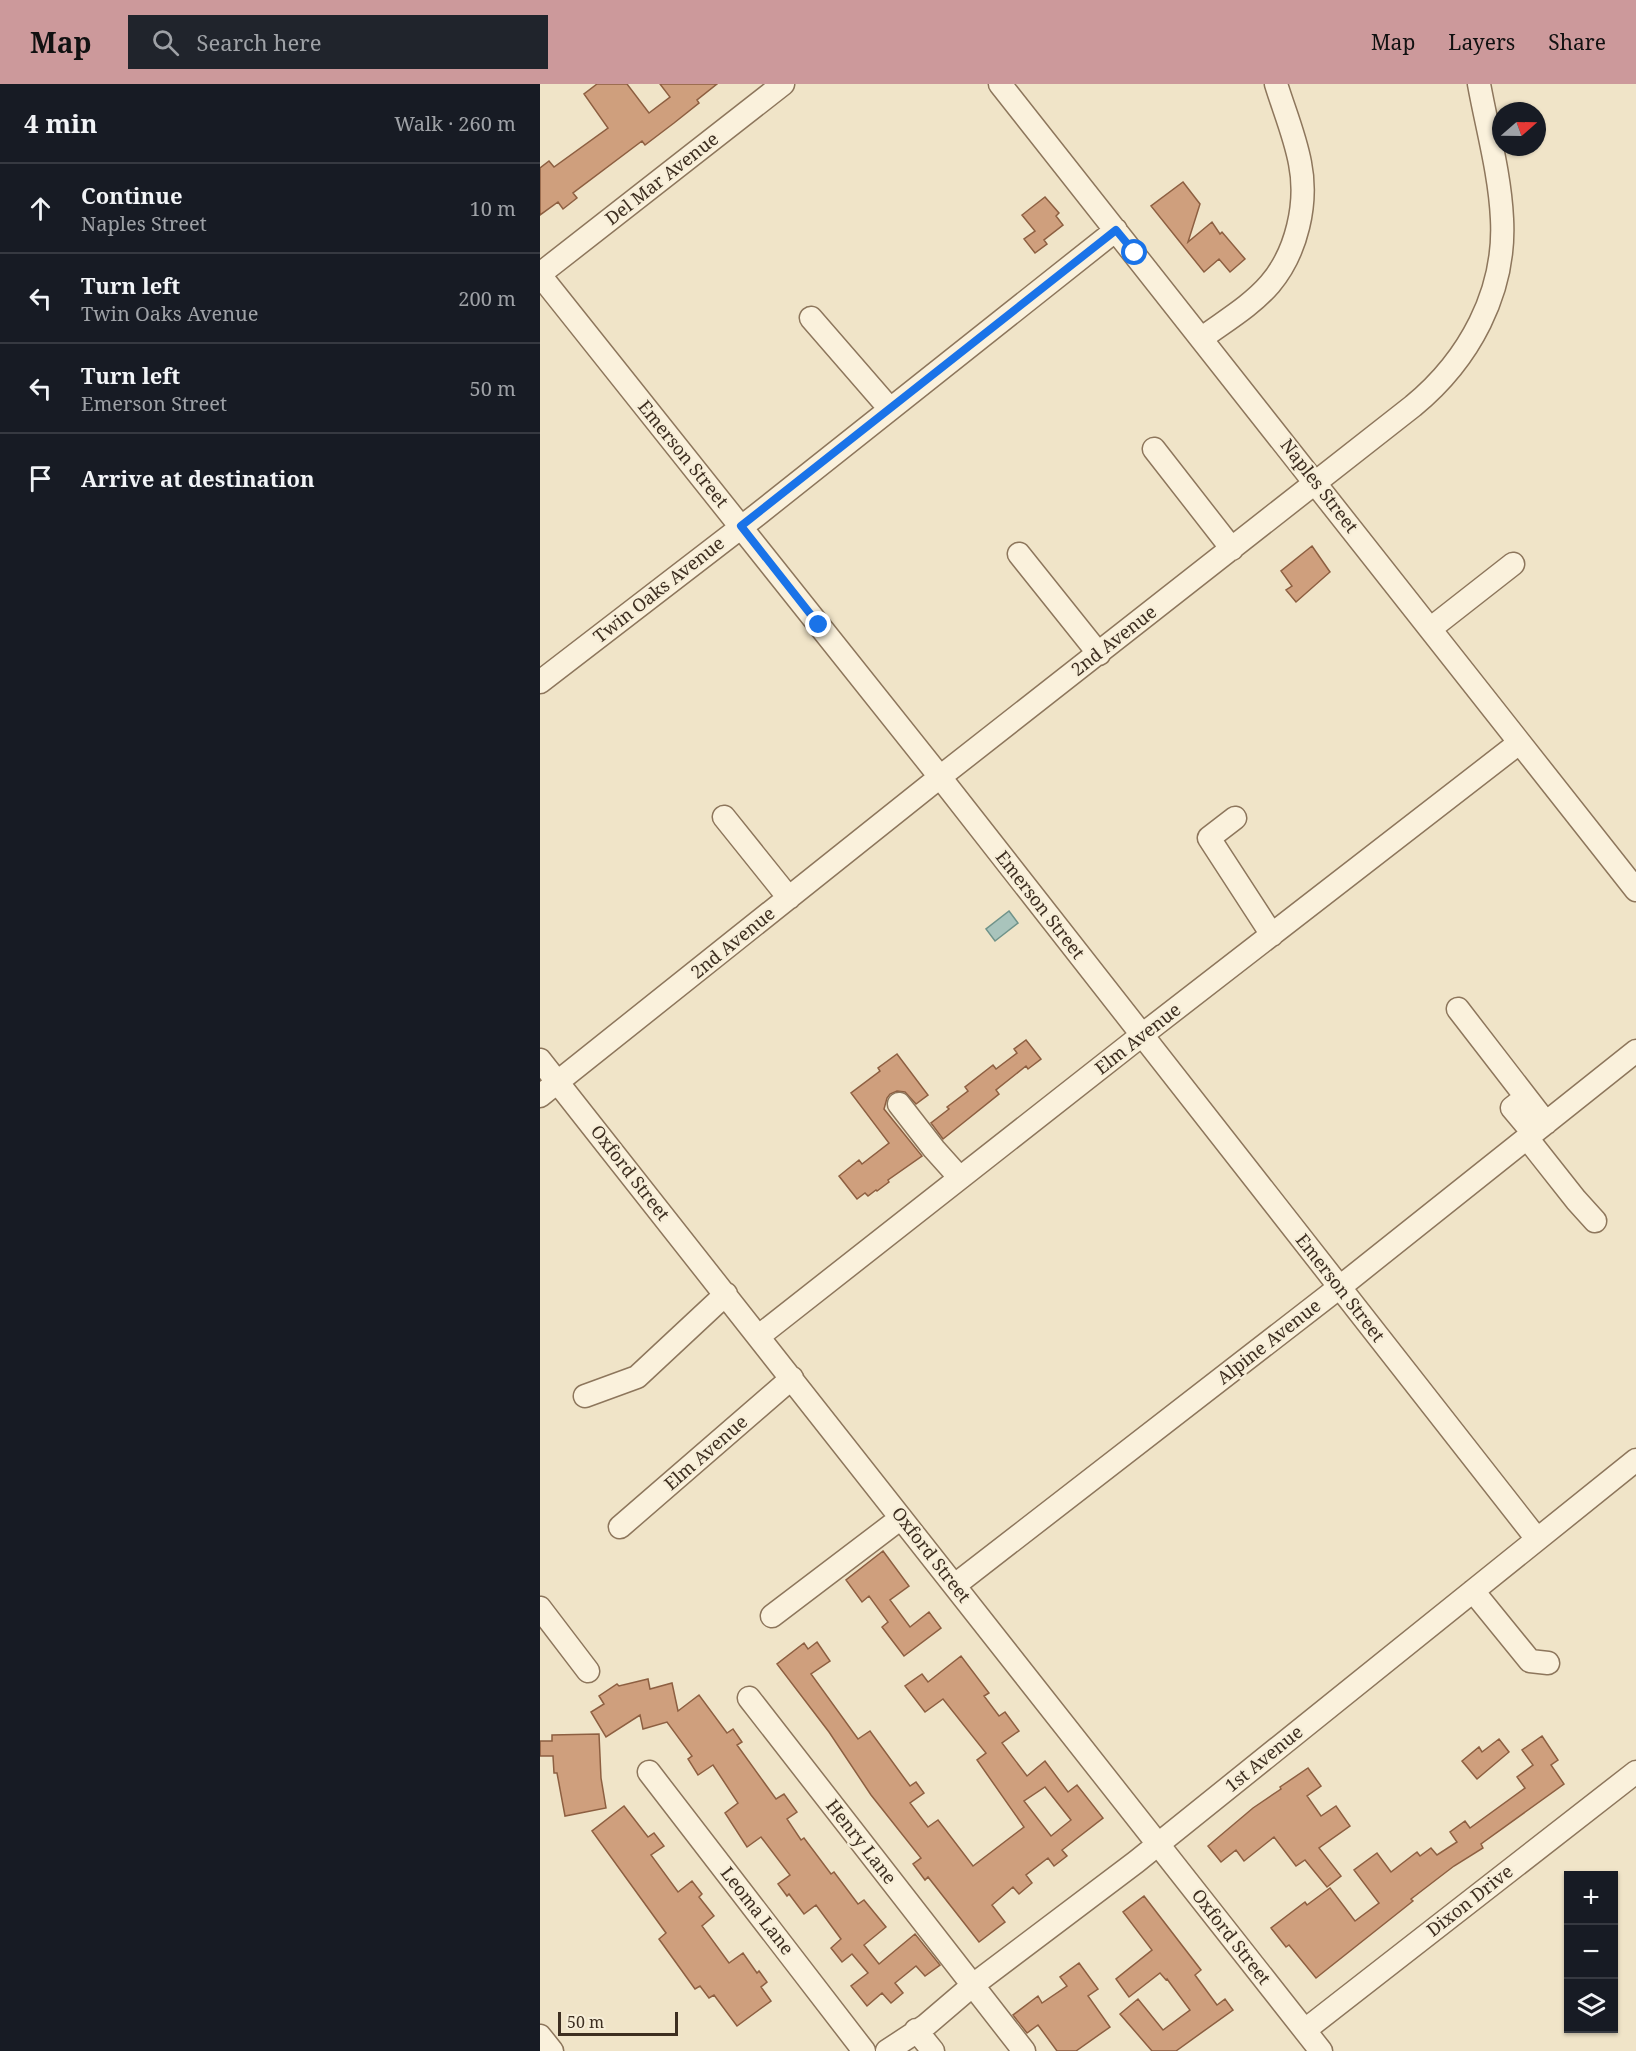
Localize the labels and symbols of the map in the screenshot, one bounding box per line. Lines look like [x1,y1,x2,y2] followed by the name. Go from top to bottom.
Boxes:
[1492,102,1546,156] north arrow
[600,126,723,230] street label: Del Mar Avenue
[1121,239,1147,265] route start
[633,395,734,512] street label: Emerson Street
[1276,433,1364,537] street label: Naples Street
[588,531,729,648] street label: Twin Oaks Avenue
[1066,599,1161,681] street label: 2nd Avenue
[805,611,831,637] route end
[991,845,1091,964] street label: Emerson Street
[685,901,779,984] street label: 2nd Avenue
[1089,997,1185,1079] street label: Elm Avenue
[586,1120,676,1225] street label: Oxford Street
[1291,1228,1391,1347] street label: Emerson Street
[1212,1293,1325,1389] street label: Alpine Avenue
[659,1409,752,1495] street label: Elm Avenue
[887,1502,977,1607] street label: Oxford Street
[1219,1719,1307,1797] street label: 1st Avenue
[821,1794,902,1889] street label: Henry Lane
[1421,1859,1517,1941] street label: Dixon Drive
[716,1861,800,1959] street label: Leoma Lane
[1187,1884,1277,1989] street label: Oxford Street
[558,2009,678,2036] scale bar

